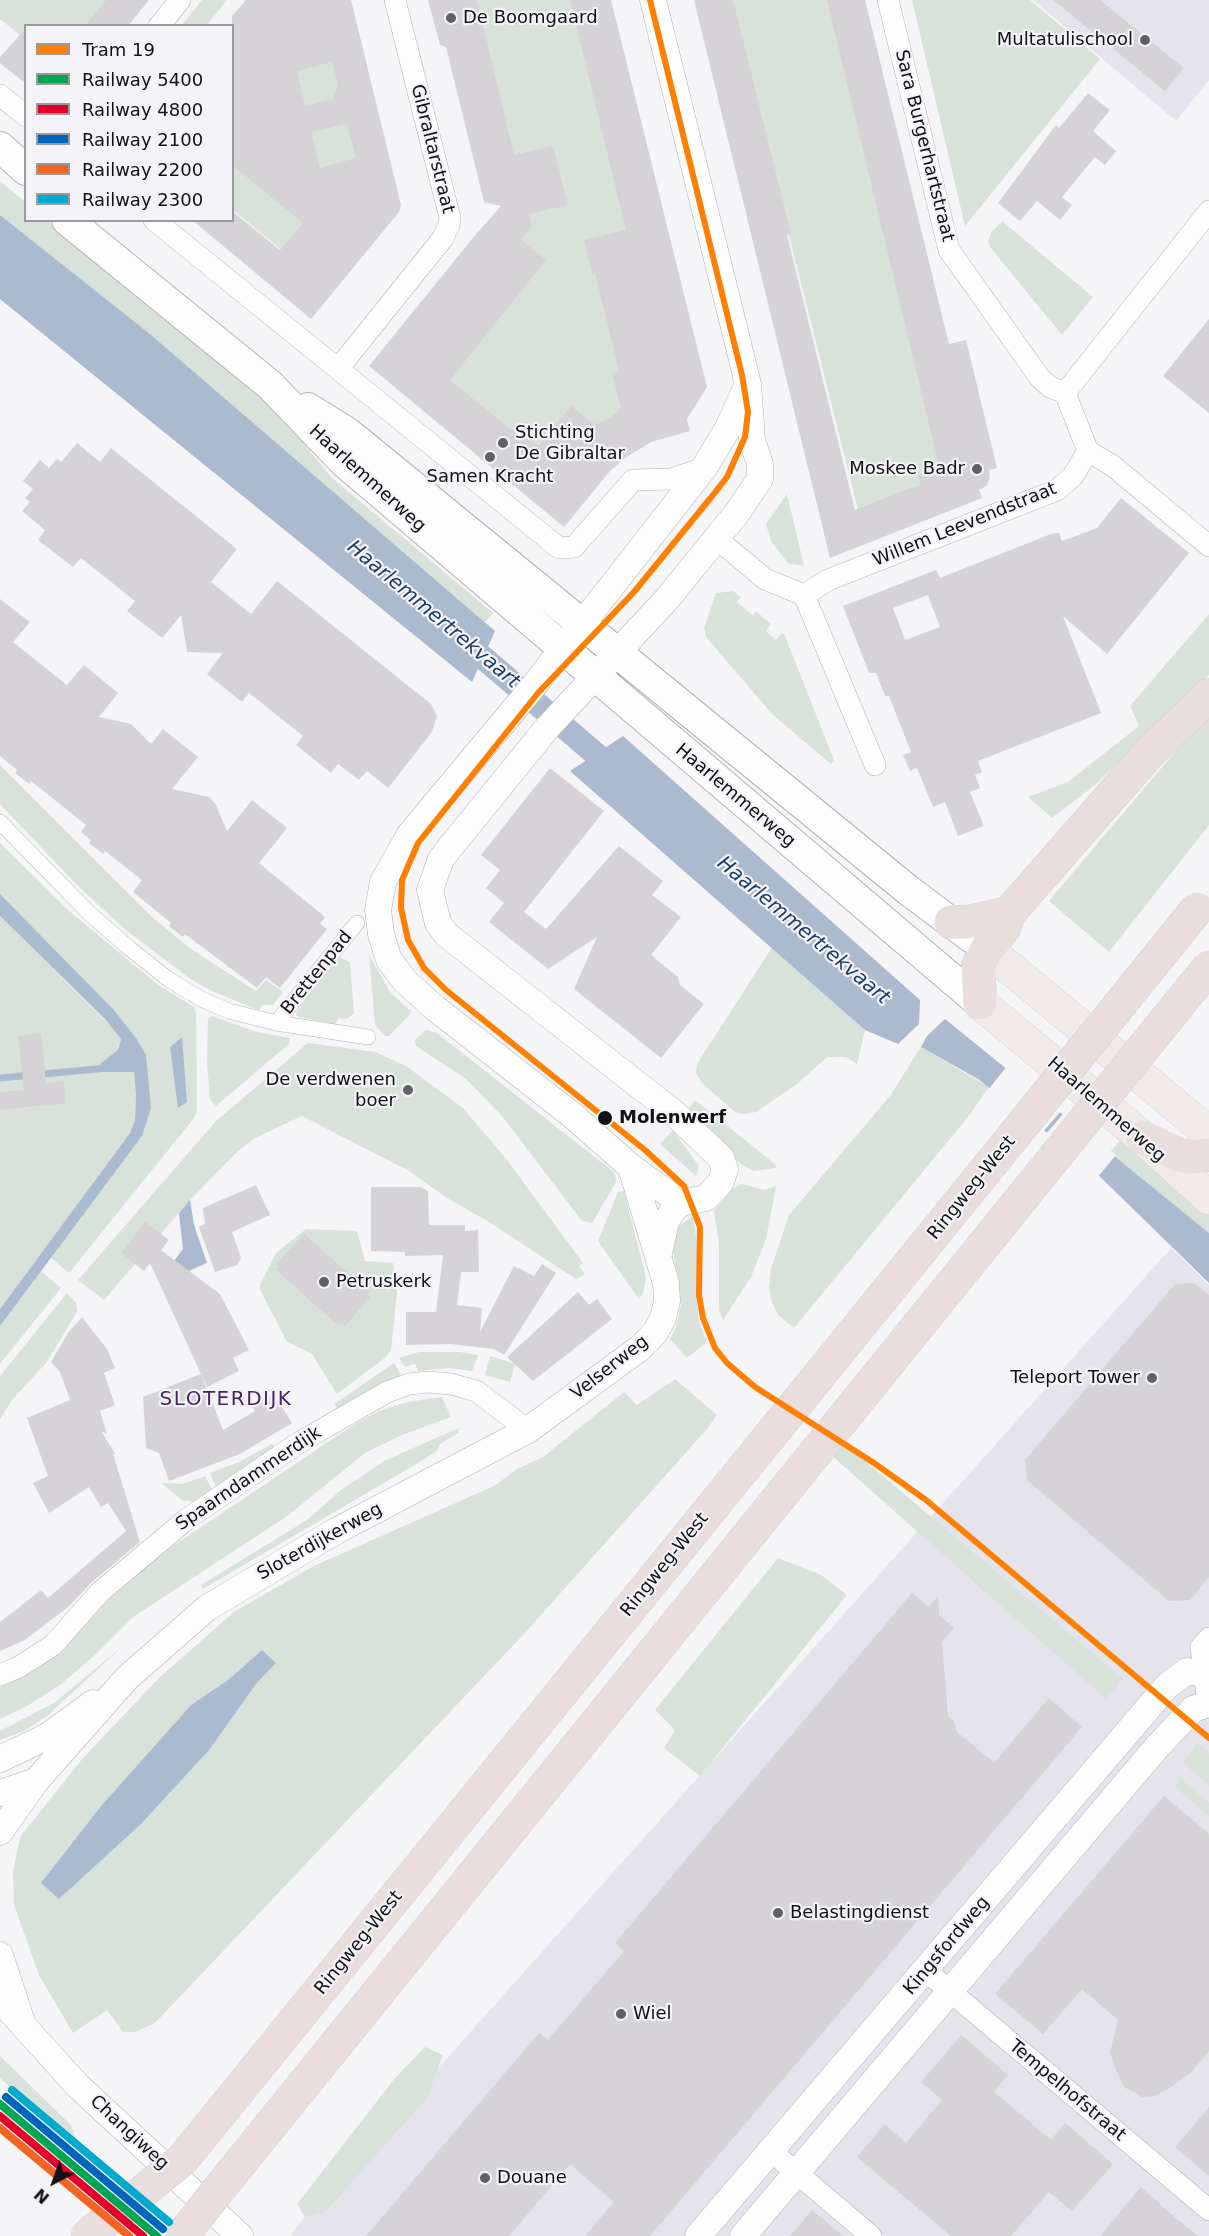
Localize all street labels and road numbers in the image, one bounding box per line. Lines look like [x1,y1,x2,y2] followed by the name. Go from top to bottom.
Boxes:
[890,48,958,244] street label: Sara Burgerhartstraat
[406,82,458,216] street label: Gibraltarstraat
[304,421,430,537] street label: Haarlemmerweg
[870,478,1060,572] street label: Willem Leevendstraat
[671,740,799,852] street label: Haarlemmerweg
[277,927,357,1019] street label: Brettenpad
[1042,1053,1170,1167] street label: Haarlemmerweg
[923,1132,1021,1244] street label: Ringweg-West
[567,1331,653,1405] street label: Velserweg
[172,1422,326,1536] street label: Spaarndammerdijk
[254,1499,386,1585] street label: Sloterdijkerweg
[616,1509,714,1621] street label: Ringweg-West
[310,1887,408,1999] street label: Ringweg-West
[899,1892,995,2000] street label: Kingsfordweg
[1004,2036,1130,2146] street label: Tempelhofstraat
[85,2091,173,2175] street label: Changiweg

